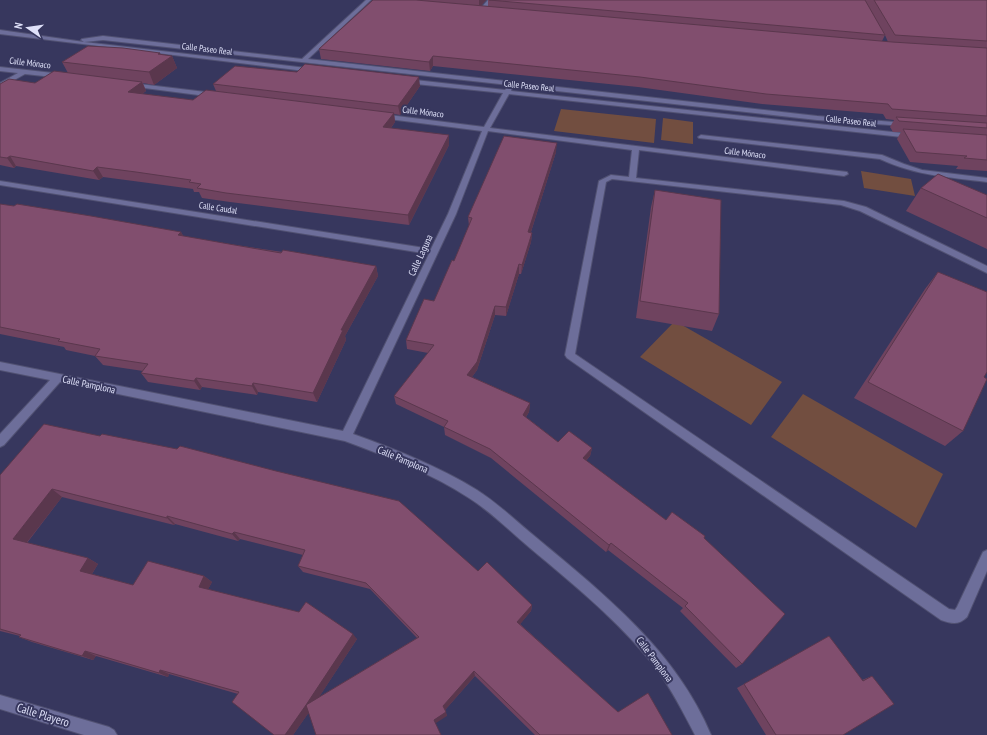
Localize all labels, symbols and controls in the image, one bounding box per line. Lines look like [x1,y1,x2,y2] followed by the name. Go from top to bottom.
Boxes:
[8,8,48,48] north arrow
[11,21,26,30] text: N
[181,40,234,57] street label: Calle Paseo Real
[9,55,51,71] street label: Calle Mónaco
[503,77,556,94] street label: Calle Paseo Real
[402,104,444,120] street label: Calle Mónaco
[825,112,878,129] street label: Calle Paseo Real
[724,145,766,161] street label: Calle Mónaco
[198,199,239,216] street label: Calle Caudal
[405,232,436,278] street label: Calle Laguna
[61,373,116,396] street label: Calle Pamplona
[376,443,430,476] street label: Calle Pamplona
[633,634,676,685] street label: Calle Pamplona
[15,699,71,730] street label: Calle Playero

